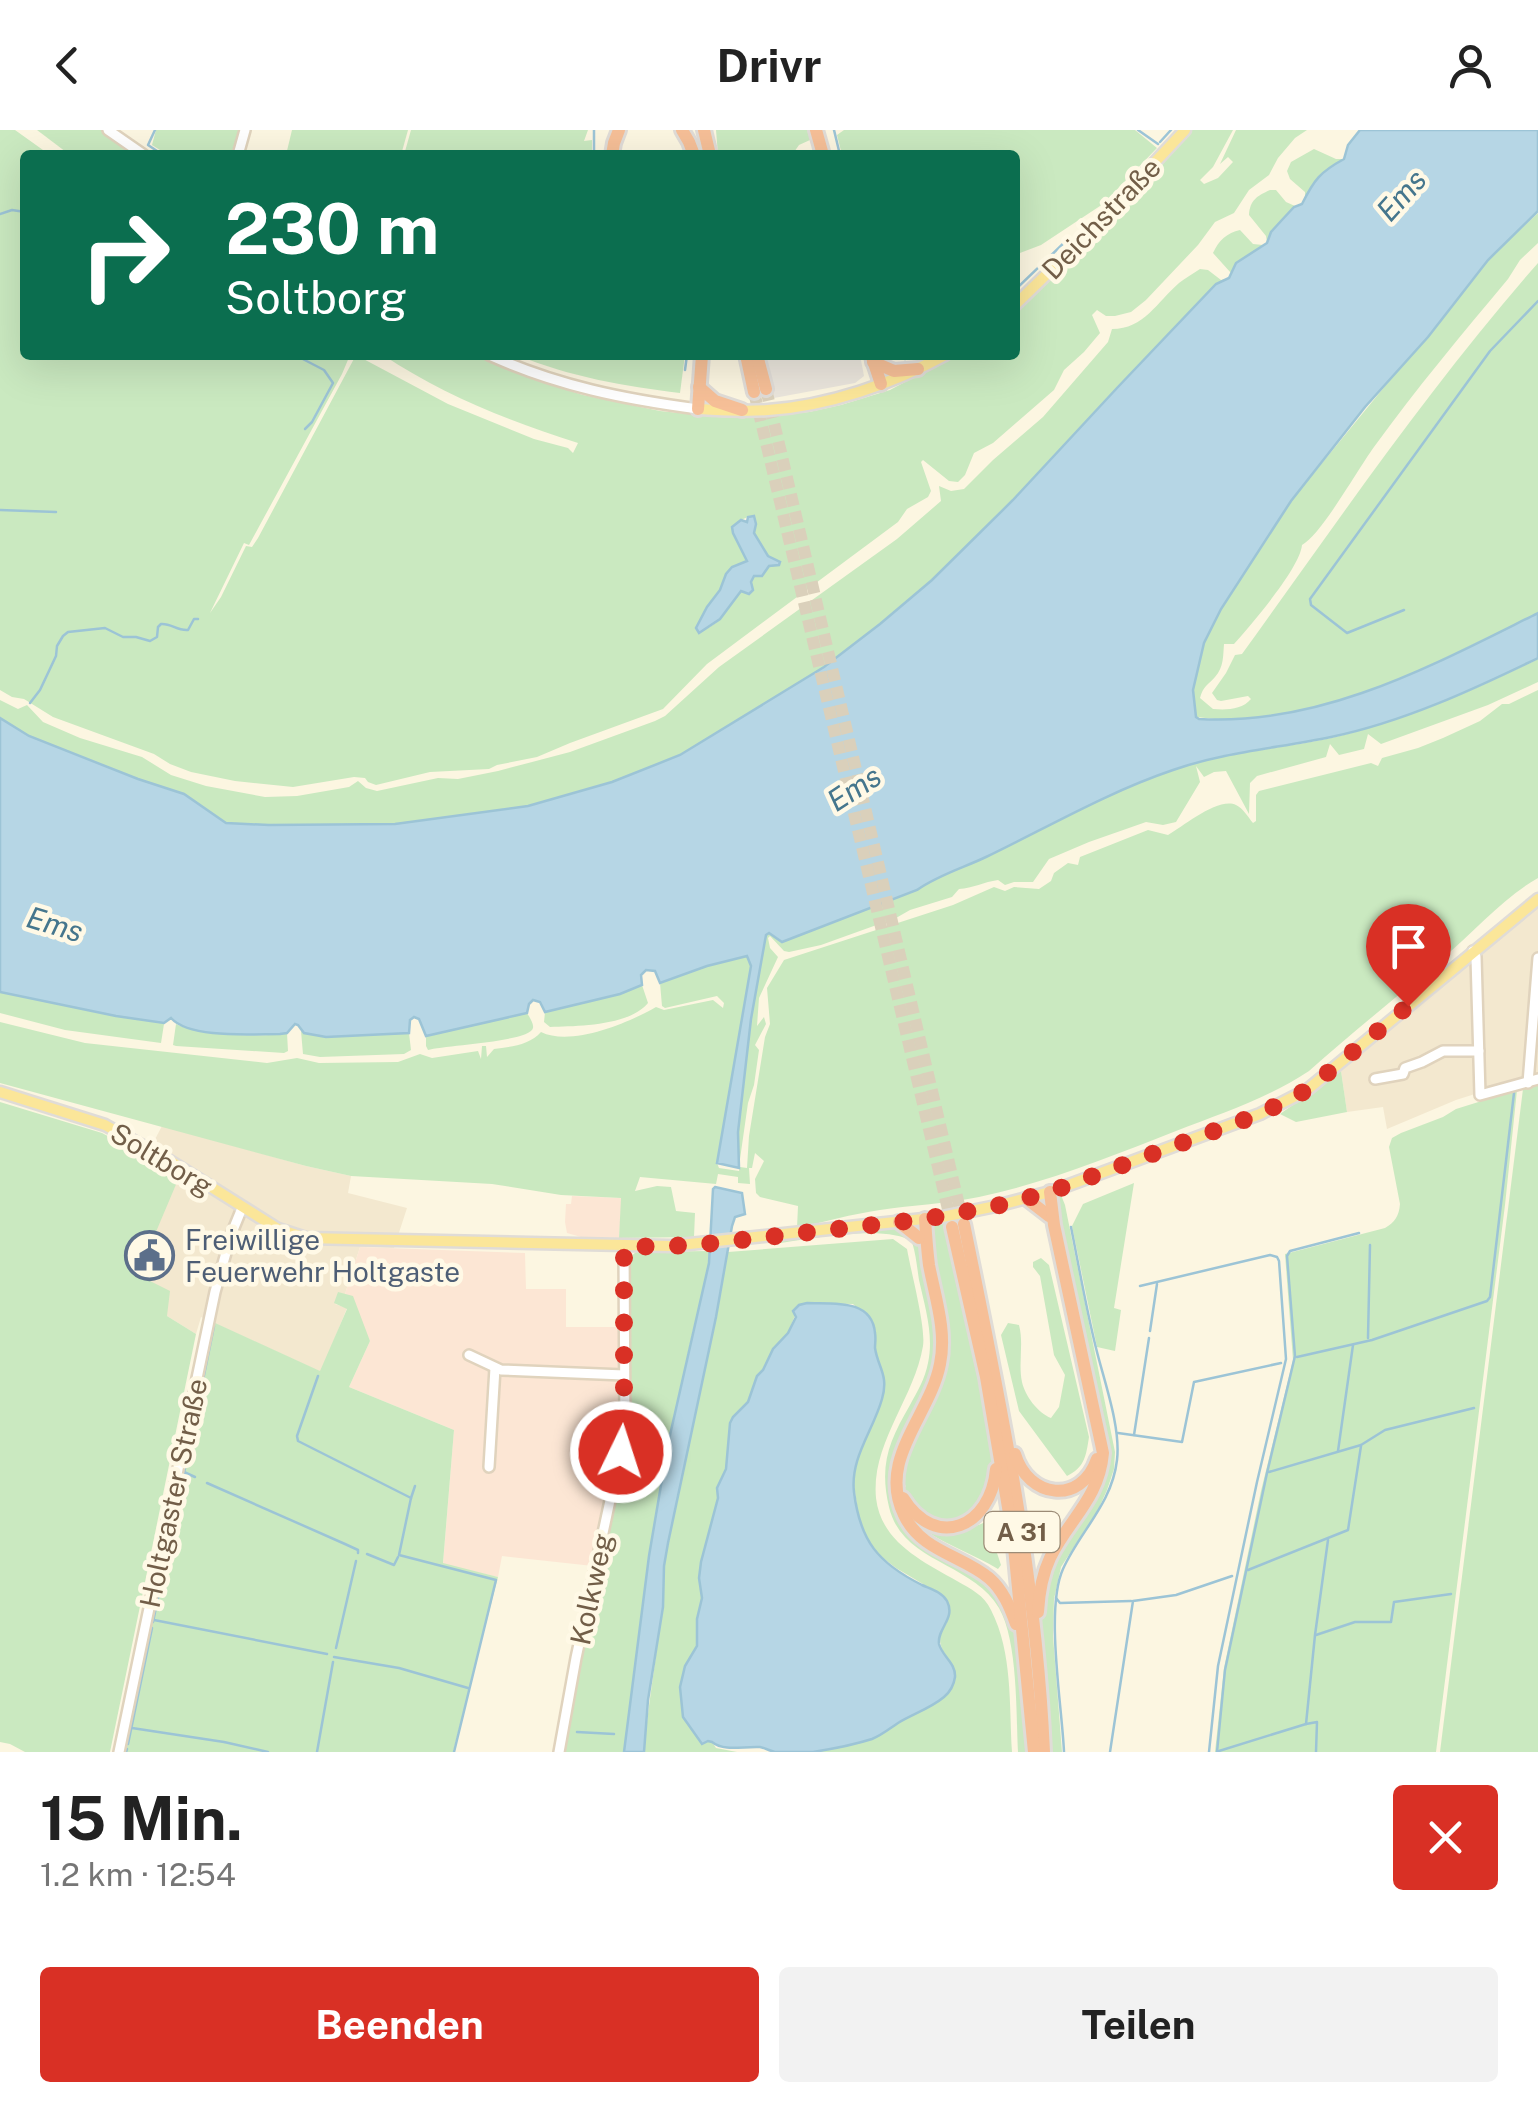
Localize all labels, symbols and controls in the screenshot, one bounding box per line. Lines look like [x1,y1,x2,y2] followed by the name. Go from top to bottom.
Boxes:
[40,38,95,93] icon: back
[1443,38,1498,93] icon: person
[717,39,821,92] text: Drivr
[1035,150,1167,286] street label: Deichstraße
[1369,162,1433,228] water label: Ems
[225,187,439,270] text: 230 m
[60,190,190,320] icon: right
[225,271,407,324] text: Soltborg
[820,757,888,819] water label: Ems
[23,898,87,950] water label: Ems
[1366,904,1451,1007] pin
[1381,919,1436,974] icon: arrive
[105,1116,219,1202] street label: Soltborg
[185,1223,460,1288] place label: Freiwillige Feuerwehr Holtgaste
[124,1229,176,1281] public building icon: Freiwillige Feuerwehr Holtgaste
[133,1375,213,1611] street label: Holtgaster Straße
[569,1400,673,1504] position arrow
[984,1512,1060,1552] road number: A 31
[563,1530,619,1648] street label: Kolkweg
[40,1783,243,1854] text: 15 Min.
[1393,1785,1498,1890] button: close
[40,1856,236,1893] text: 1.2 km · 12:54
[40,1967,759,2082] button: Beenden
[779,1967,1498,2082] button: Teilen

